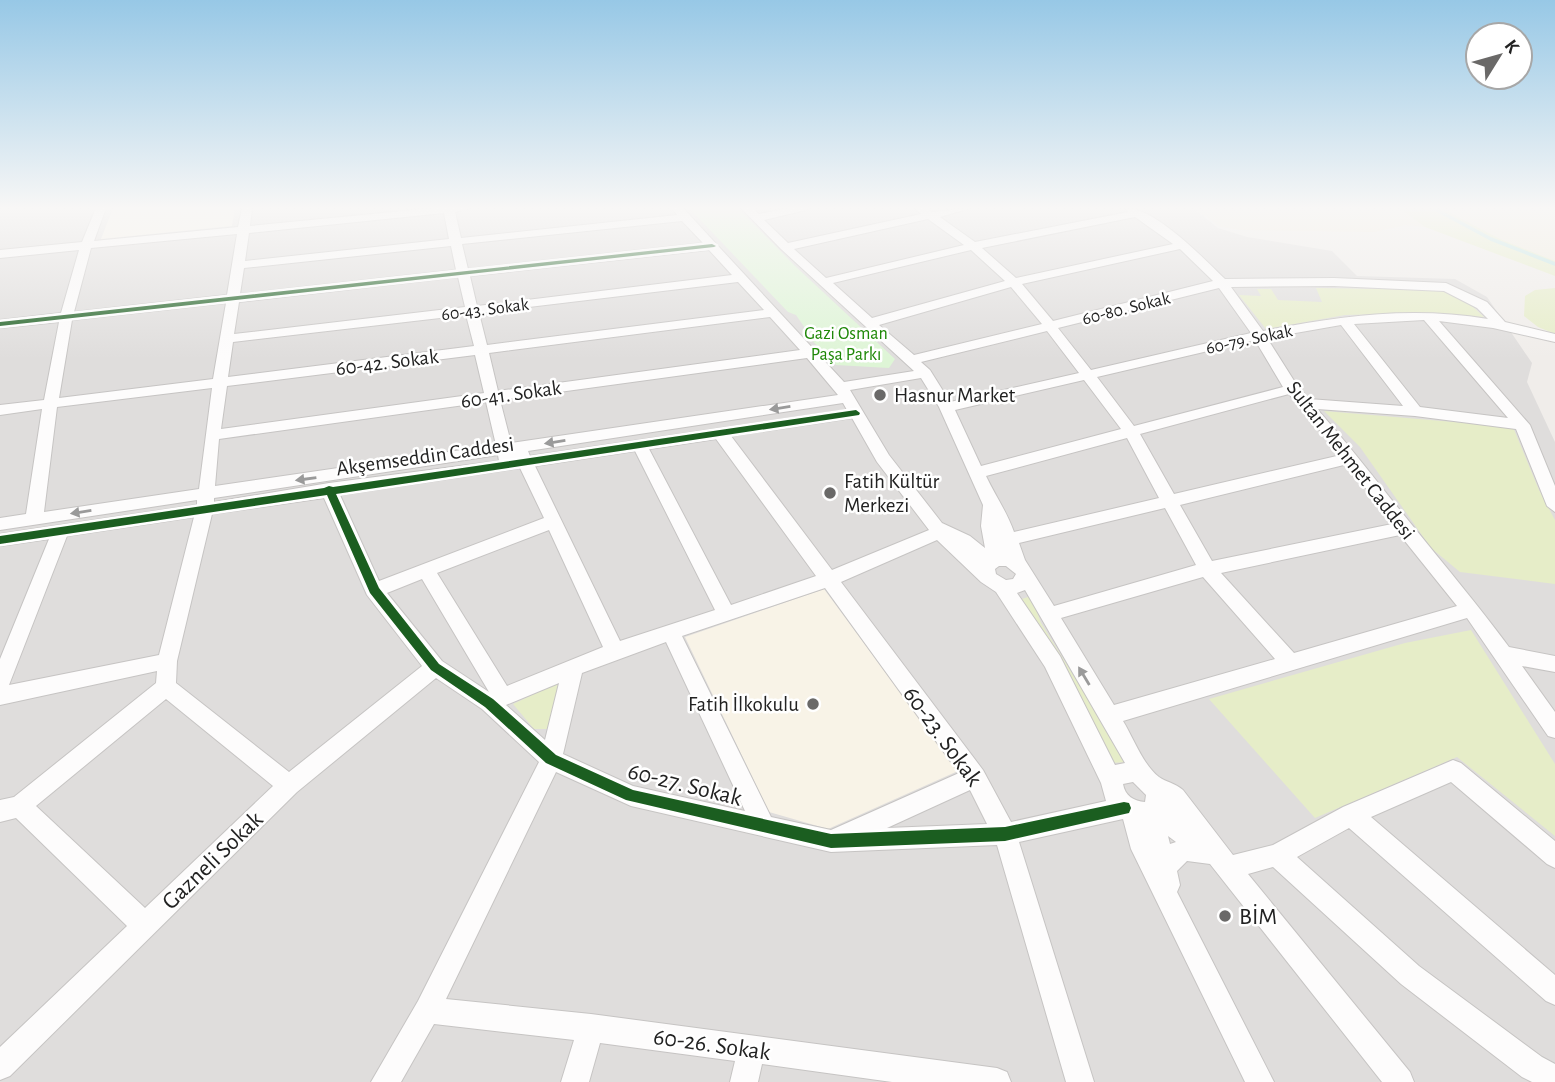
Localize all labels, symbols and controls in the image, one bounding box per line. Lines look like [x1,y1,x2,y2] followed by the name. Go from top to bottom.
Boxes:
[1464,21,1534,91] north arrow
[1500,37,1523,58] text: K
[1080,289,1173,329] street label: 60-80. Sokak
[440,296,531,324] street label: 60-43. Sokak
[1204,322,1295,358] street label: 60-79. Sokak
[804,325,888,364] park label: Gazi Osman Paşa Parkı
[334,346,440,379] street label: 60-42. Sokak
[459,377,563,412] street label: 60-41. Sokak
[1282,377,1419,543] street label: Sultan Mehmet Caddesi
[894,385,1016,406] place label: Hasnur Market
[872,387,888,403] marker: Hasnur Market
[769,403,791,414] one-way arrow
[335,434,515,479] street label: Akşemseddin Caddesi
[544,437,566,448] one-way arrow
[844,471,940,516] place label: Fatih Kültür Merkezi
[295,473,317,484] one-way arrow
[822,485,838,501] marker: Fatih Kültür Merkezi
[70,507,92,518] one-way arrow
[1078,666,1090,685] one-way arrow
[898,682,986,791] street label: 60-23. Sokak
[688,693,799,715] place label: Fatih İlkokulu
[805,696,821,712] marker: Fatih İlkokulu
[625,759,744,811] street label: 60-27. Sokak
[158,807,268,914] street label: Gazneli Sokak
[1239,904,1277,929] place label: BİM
[1217,908,1233,924] marker: BİM
[652,1025,772,1065] street label: 60-26. Sokak

